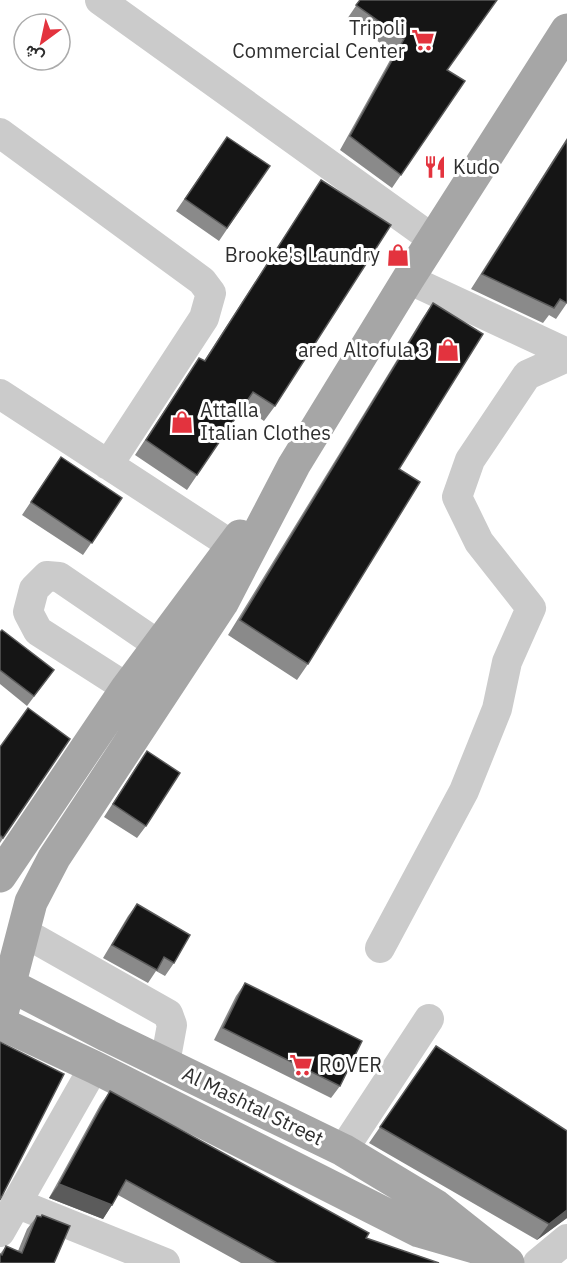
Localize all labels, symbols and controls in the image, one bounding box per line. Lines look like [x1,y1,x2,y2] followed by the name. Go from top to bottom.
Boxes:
[12,12,72,72] north arrow
[232,14,405,64] place label: Tripoli Commercial Center
[410,27,436,53] supermarket icon: Tripoli Commercial Center
[20,41,47,68] text: ش
[453,153,500,180] place label: Kudo
[422,154,448,180] restaurant icon: Kudo
[225,241,380,268] place label: Brooke's Laundry
[385,242,411,268] shop icon: Brooke's Laundry
[298,336,430,363] place label: ared Altofula 3
[435,337,461,363] shop icon: ared Altofula 3
[200,396,331,446] place label: Attalla Italian Clothes
[169,409,195,435] shop icon: Attalla Italian Clothes
[319,1051,382,1078] place label: ROVER
[288,1052,314,1078] supermarket icon: ROVER
[178,1060,328,1151] street label: Al Mashtal Street

